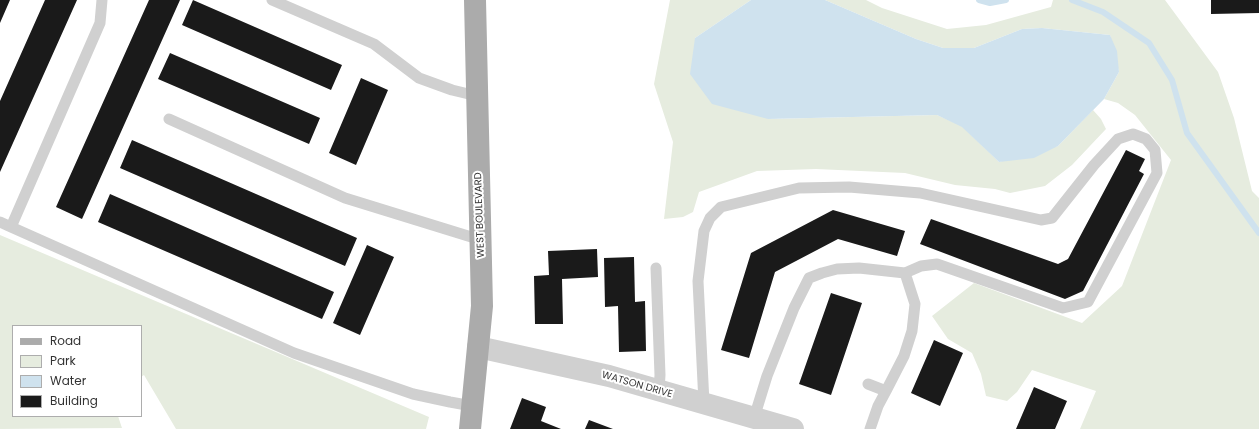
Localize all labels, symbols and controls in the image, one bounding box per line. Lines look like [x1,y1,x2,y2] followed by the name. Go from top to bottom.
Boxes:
[473,172,487,258] street label: WEST BOULEVARD
[12,325,142,417] legend
[50,332,81,349] text: Road
[50,352,76,369] text: Park
[600,369,674,401] street label: WATSON DRIVE
[50,372,86,389] text: Water
[50,392,98,409] text: Building

